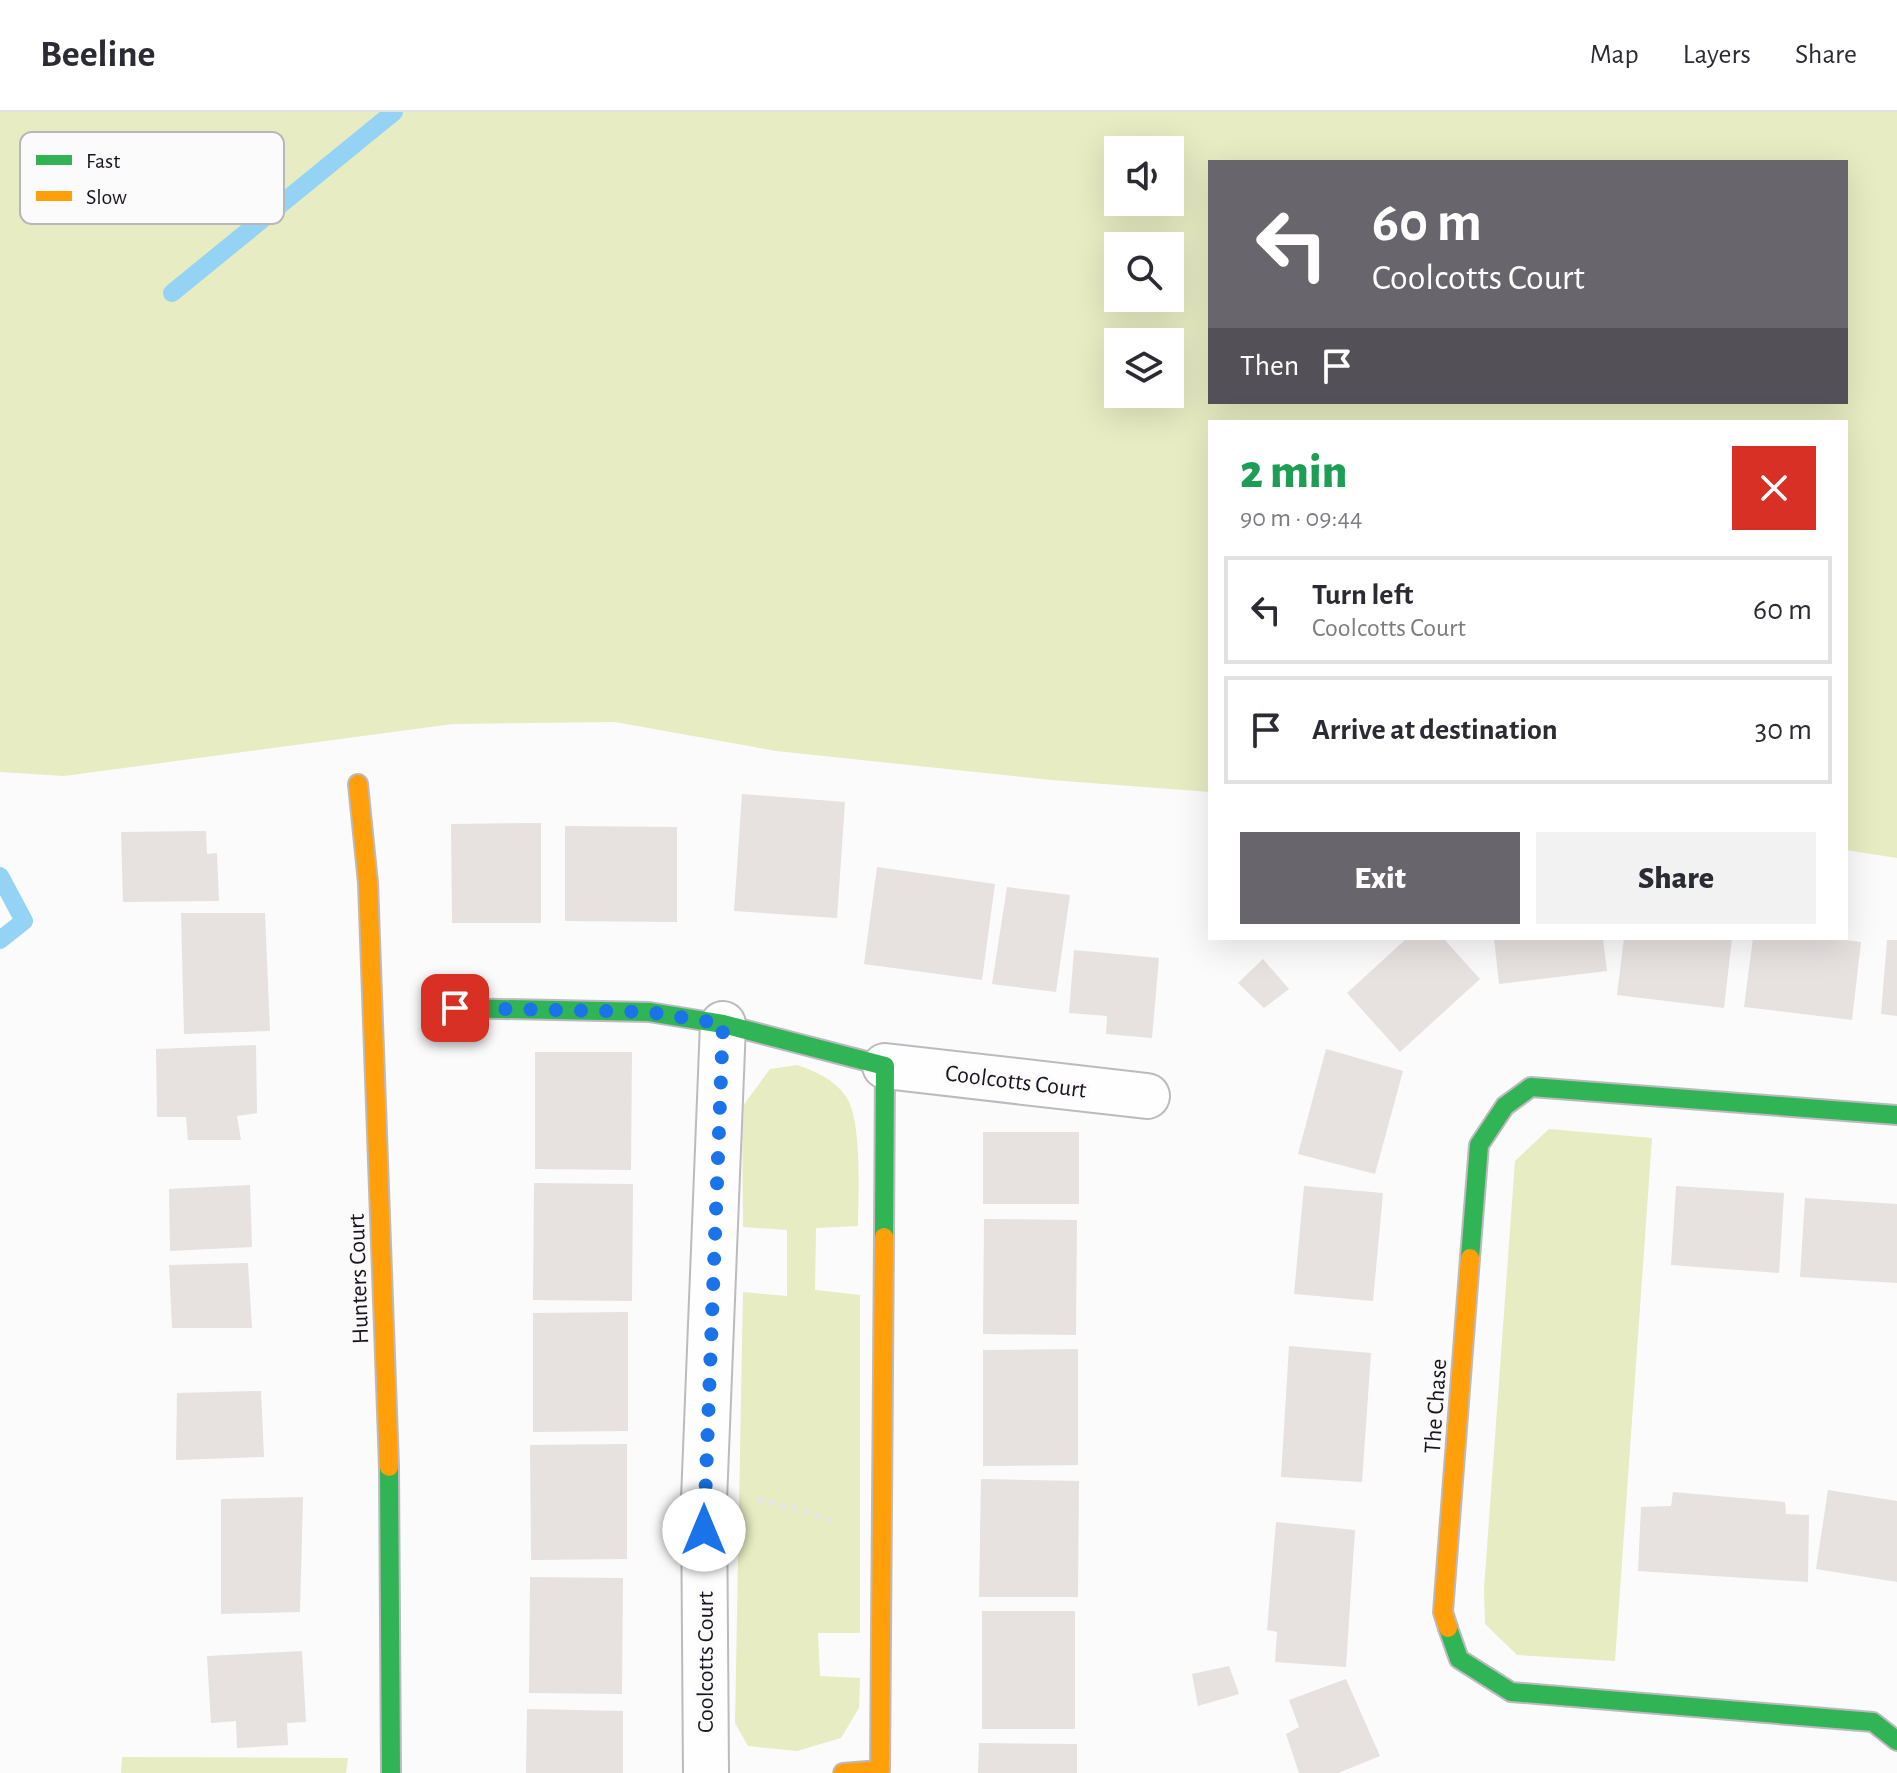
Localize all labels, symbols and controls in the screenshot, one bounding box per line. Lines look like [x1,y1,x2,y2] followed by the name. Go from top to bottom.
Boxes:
[40,36,155,74] text: Beeline
[1590,41,1639,69] text: Map
[1683,41,1751,69] text: Layers
[1795,41,1857,69] text: Share
[20,132,284,224] legend
[1104,136,1184,408] map controls
[1104,136,1184,216] button: sound
[86,150,120,172] text: Fast
[86,186,127,208] text: Slow
[1240,192,1344,296] icon: left
[1372,195,1482,251] text: 60 m
[1104,232,1184,312] button: search
[1372,260,1585,296] text: Coolcotts Court
[1104,328,1184,408] button: layers
[1315,344,1359,388] icon: arrive
[1240,351,1299,381] text: Then
[1732,446,1816,530] button: close
[1240,449,1348,497] text: 2 min
[1240,505,1363,531] text: 90 m · 09:44
[1312,580,1413,610] text: Turn left
[1244,588,1288,632] icon: left
[1753,595,1812,625] text: 60 m
[1312,615,1466,641] text: Coolcotts Court
[1244,708,1288,752] icon: arrive
[1312,715,1558,745] text: Arrive at destination
[1755,715,1812,745] text: 30 m
[1240,832,1520,924] button: Exit
[1536,832,1816,924] button: Share
[421,974,489,1042] pin
[433,986,477,1030] icon: arrive
[944,1061,1088,1103] street label: Coolcotts Court
[345,1213,373,1345] street label: Hunters Court
[1421,1358,1451,1454] street label: The Chase
[662,1488,746,1572] position arrow
[694,1591,718,1733] street label: Coolcotts Court

